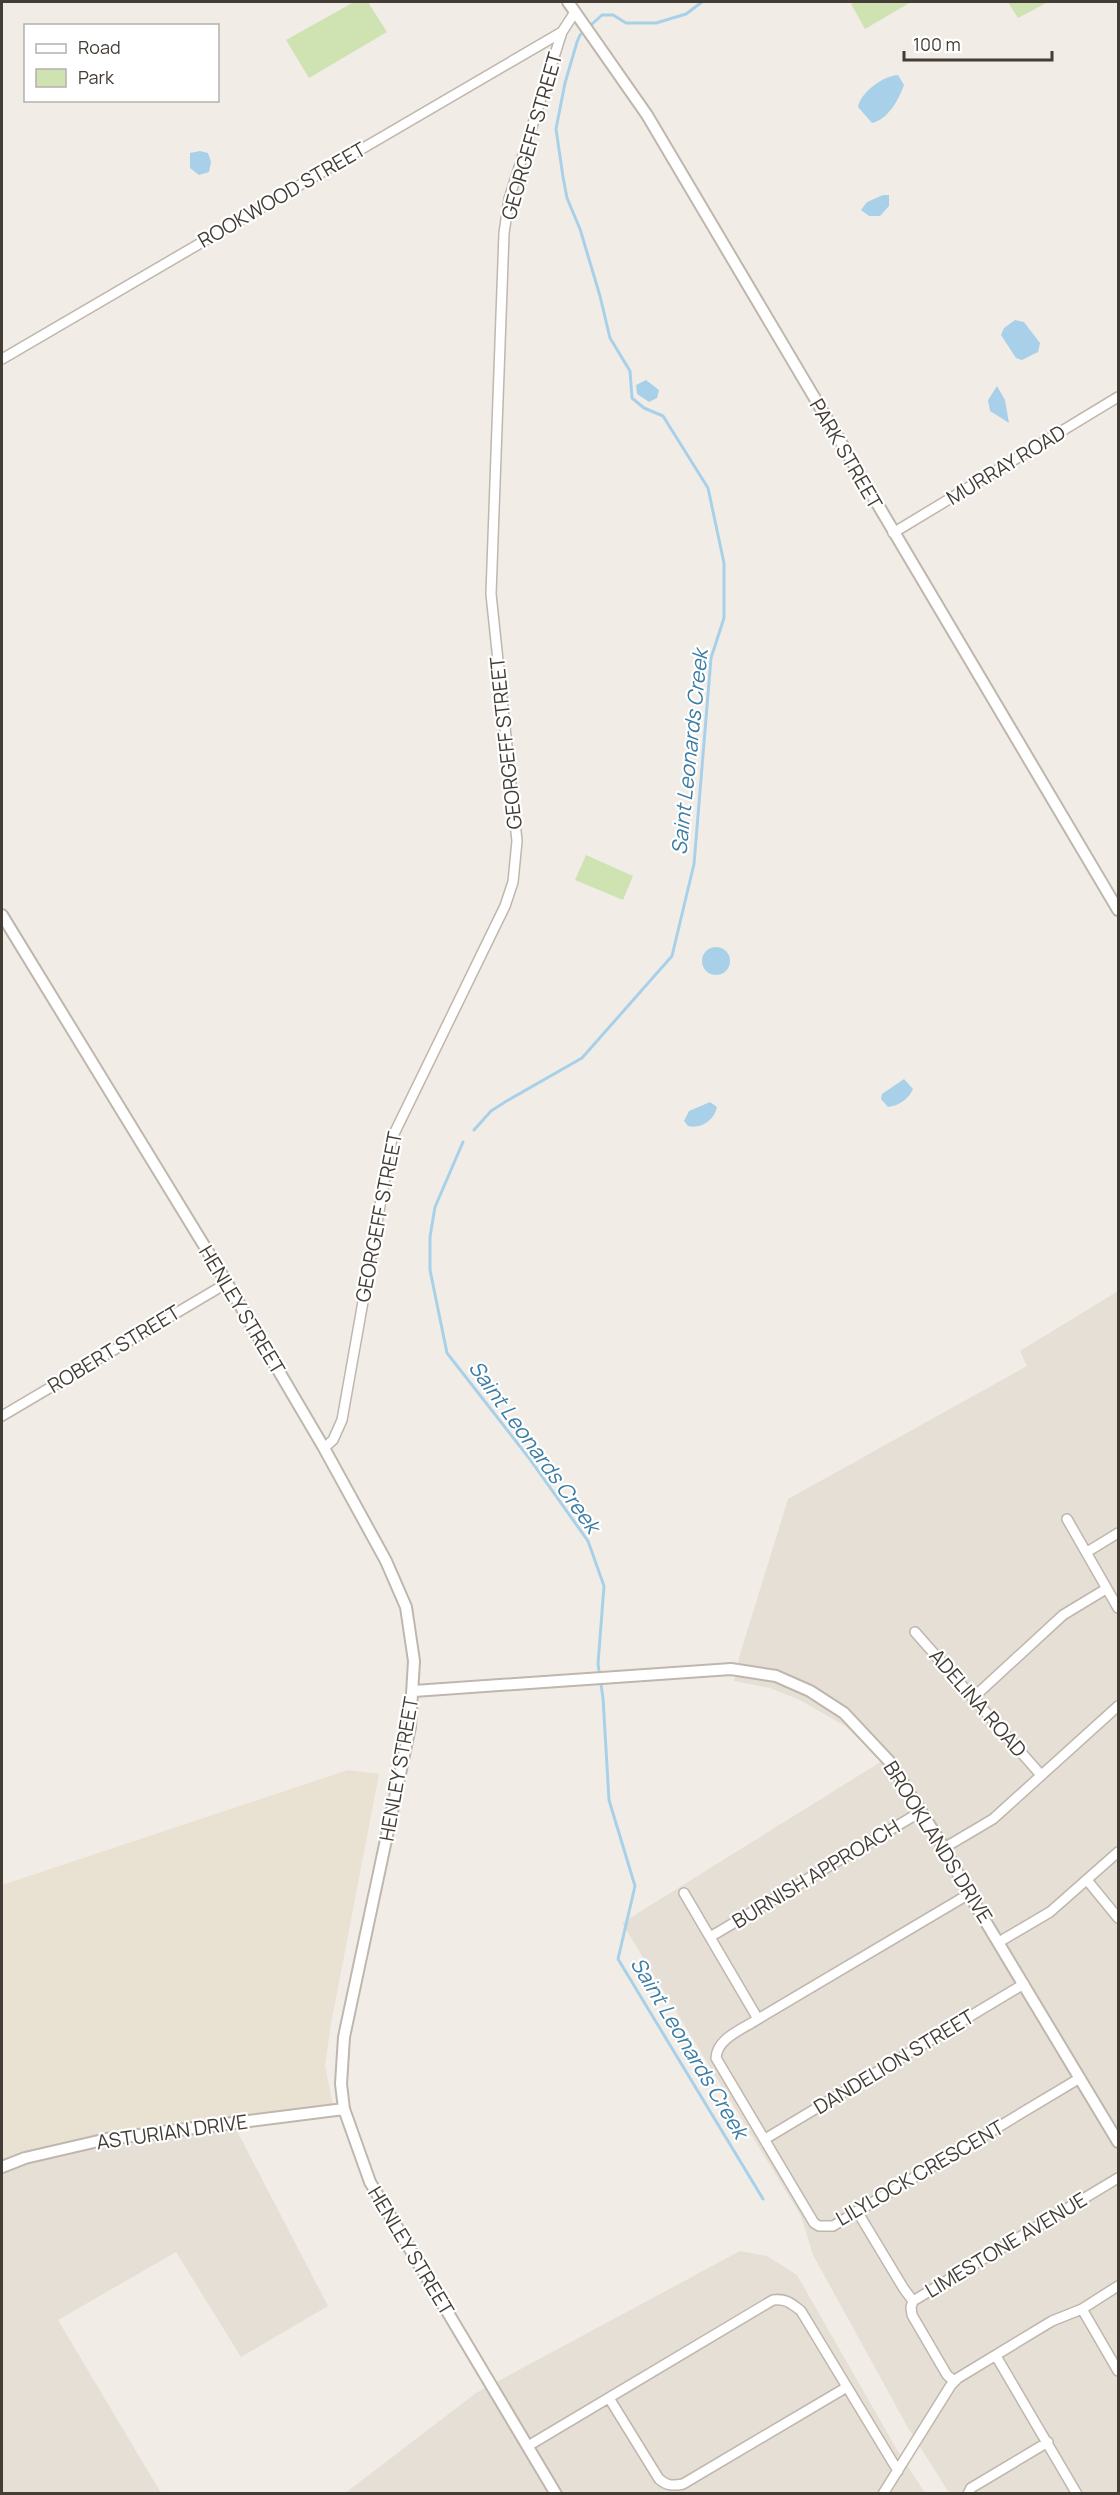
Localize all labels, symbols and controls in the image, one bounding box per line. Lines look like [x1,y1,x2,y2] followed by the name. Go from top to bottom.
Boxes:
[24,24,219,102] legend
[904,24,1052,62] scale bar
[913,32,961,56] text: 100 m
[78,35,121,59] text: Road
[495,49,568,223] street label: GEORGEFF STREET
[78,65,115,89] text: Park
[193,135,371,254] street label: ROOKWOOD STREET
[804,394,889,514] street label: PARK STREET
[941,418,1070,511] street label: MURRAY ROAD
[664,645,714,856] water label: Saint Leonards Creek
[483,655,528,831] street label: GEORGEFF STREET
[349,1129,408,1305] street label: GEORGEFF STREET
[193,1240,292,1379] street label: HENLEY STREET
[42,1298,185,1399] street label: ROBERT STREET
[463,1355,608,1540] water label: Saint Leonards Creek
[924,1643,1033,1763] street label: ADELINA ROAD
[373,1694,425,1843] street label: HENLEY STREET
[878,1756,999,1928] street label: BROOKLANDS DRIVE
[727,1813,905,1934] street label: BURNISH APPROACH
[625,1952,756,2145] water label: Saint Leonards Creek
[808,2003,979,2120] street label: DANDELION STREET
[95,2108,249,2155] street label: ASTURIAN DRIVE
[831,2113,1009,2232] street label: LILYLOCK CRESCENT
[362,2181,461,2320] street label: HENLEY STREET
[920,2186,1092,2304] street label: LIMESTONE AVENUE

